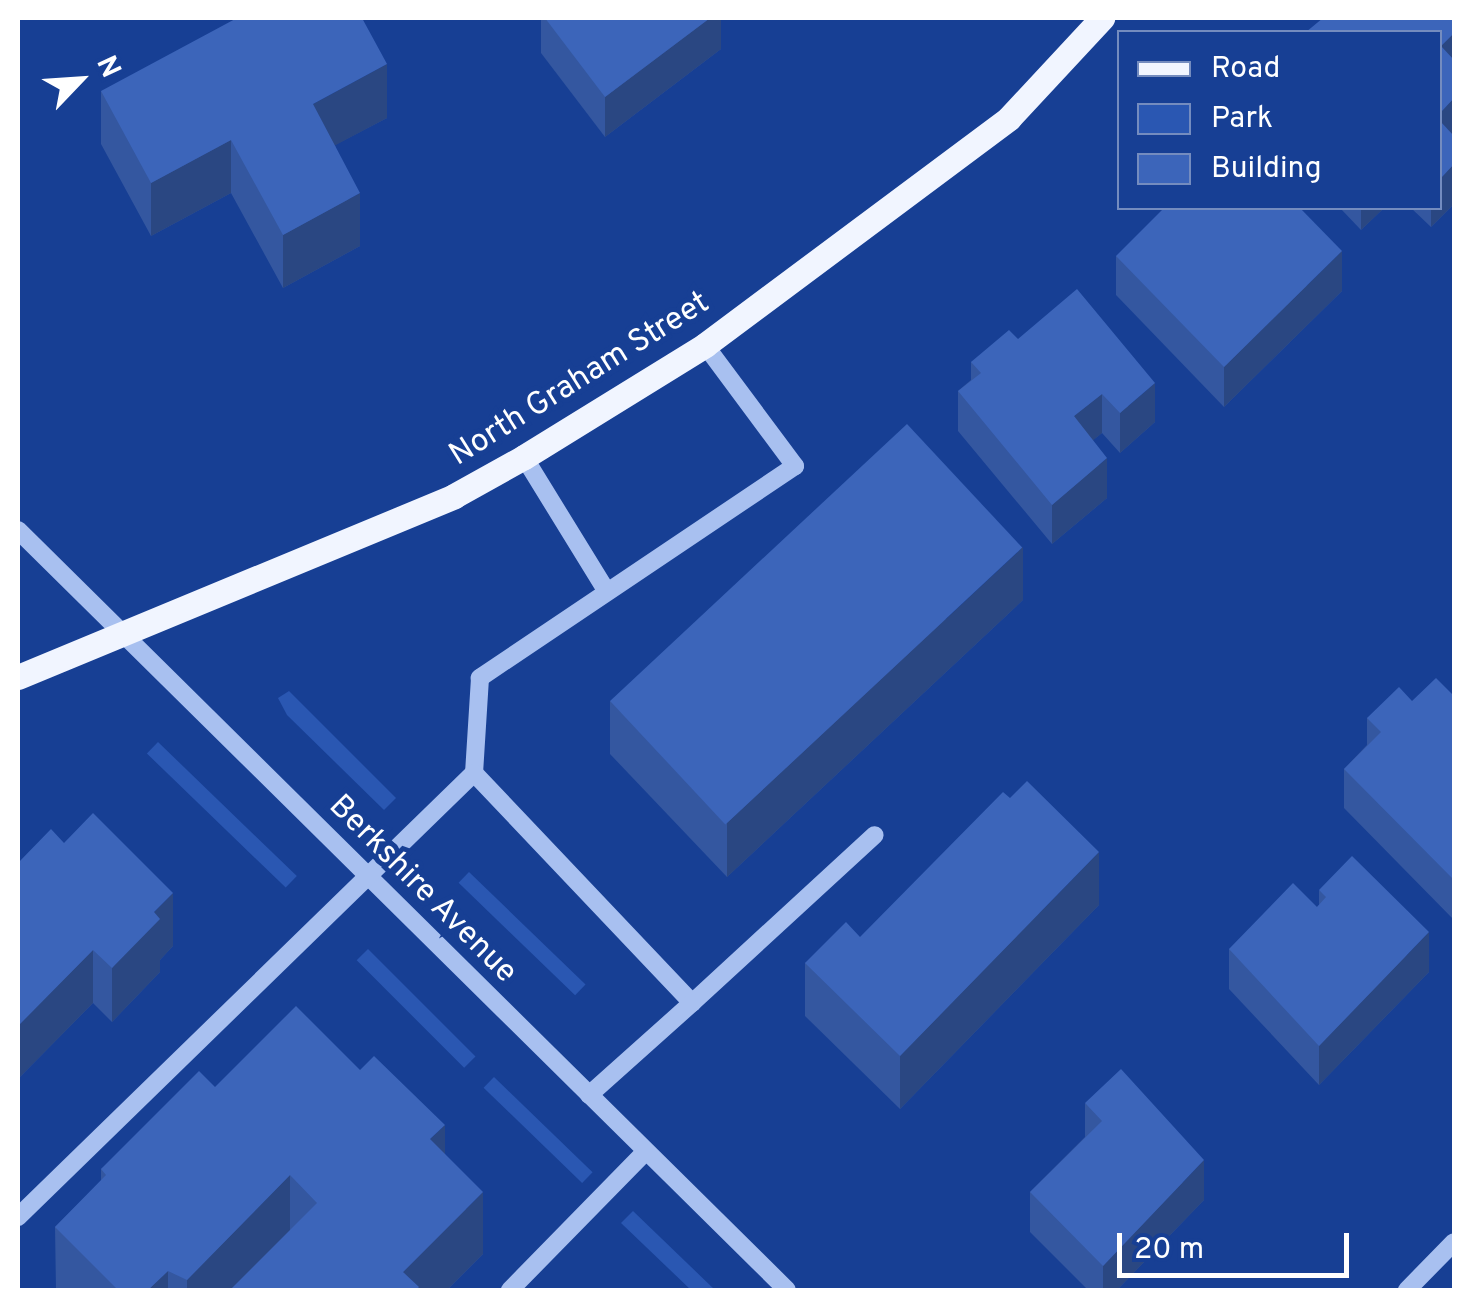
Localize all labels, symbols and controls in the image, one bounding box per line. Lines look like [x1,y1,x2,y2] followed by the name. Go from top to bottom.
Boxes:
[30,30,130,130] north arrow
[1117,30,1442,210] legend
[87,51,128,84] text: N
[1211,51,1280,88] text: Road
[1211,101,1273,138] text: Park
[1211,151,1322,188] text: Building
[443,284,717,476] street label: North Graham Street
[319,787,525,993] street label: Berkshire Avenue
[1122,1213,1354,1275] scale bar
[1134,1232,1204,1269] text: 20 m

